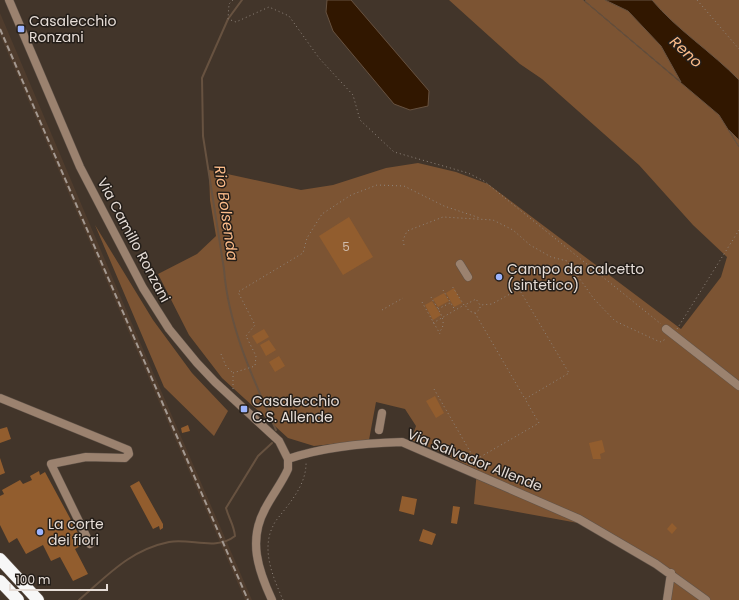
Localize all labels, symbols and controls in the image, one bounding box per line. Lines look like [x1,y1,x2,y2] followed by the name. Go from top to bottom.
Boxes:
[29,11,117,47] place label: Casalecchio Ronzani
[16,24,26,34] marker: Casalecchio Ronzani
[665,31,707,72] water label: Reno
[209,164,244,262] water label: Rio Bolsenda
[93,174,175,306] street label: Via Camillo Ronzani
[342,238,350,255] house number: 5
[507,259,644,295] place label: Campo da calcetto (sintetico)
[494,272,504,282] marker: Campo da calcetto (sintetico)
[252,391,340,427] place label: Casalecchio C.S. Allende
[239,404,249,414] marker: Casalecchio C.S. Allende
[404,424,546,496] street label: Via Salvador Allende
[48,514,104,550] place label: La corte dei fiori
[35,527,45,537] marker: La corte dei fiori
[10,566,107,592] scale bar
[16,571,50,588] text: 100 m

